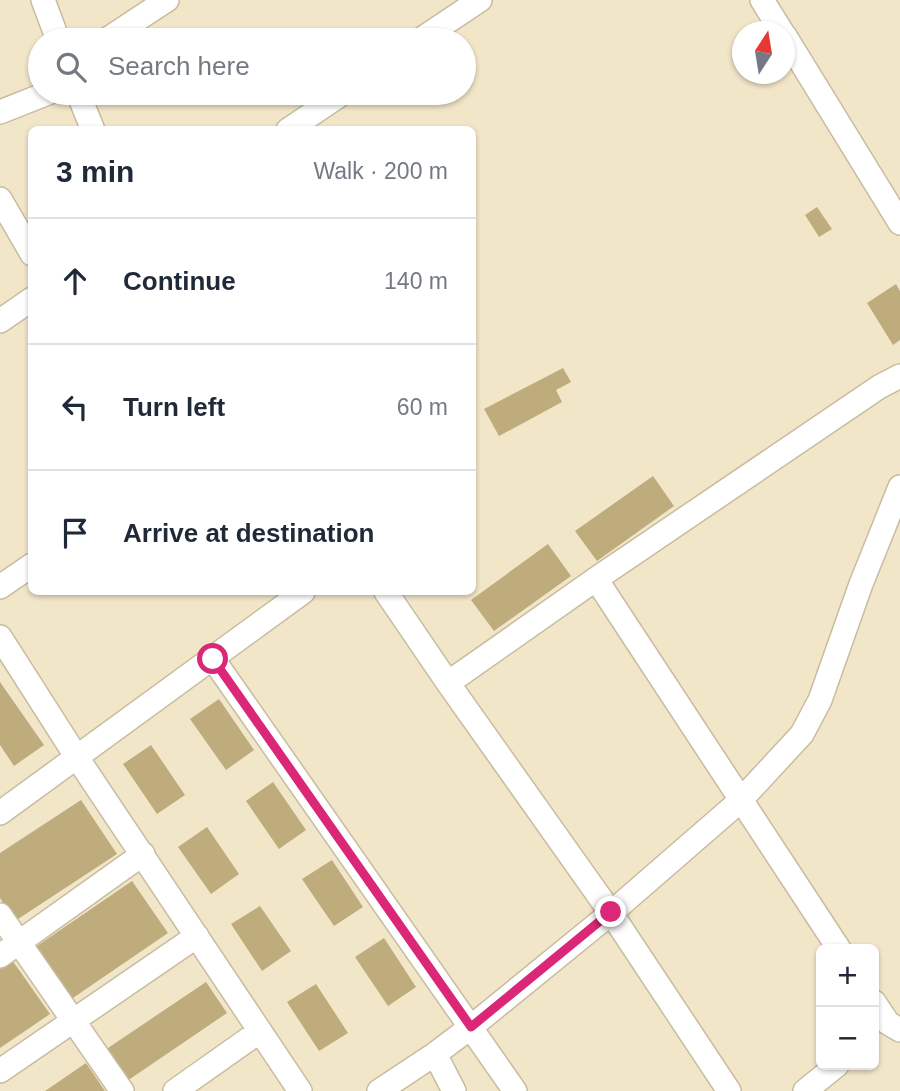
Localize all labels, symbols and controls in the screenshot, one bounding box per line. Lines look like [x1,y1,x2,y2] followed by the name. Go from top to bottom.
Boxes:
[732,21,795,84] north arrow
[28,28,476,105] search box
[52,48,90,86] icon: search
[108,51,250,81] text: Search here
[56,155,134,188] text: 3 min
[313,158,448,184] text: Walk · 200 m
[56,262,94,300] icon: ahead
[123,266,236,296] text: Continue
[384,268,448,294] text: 140 m
[56,388,94,426] icon: left
[123,392,225,422] text: Turn left
[397,394,448,420] text: 60 m
[56,514,94,552] icon: arrive
[123,518,374,548] text: Arrive at destination
[197,643,228,674] route start
[595,896,626,927] route end
[816,944,879,1070] map controls
[816,944,879,1007] button: +
[816,1007,879,1070] button: −

